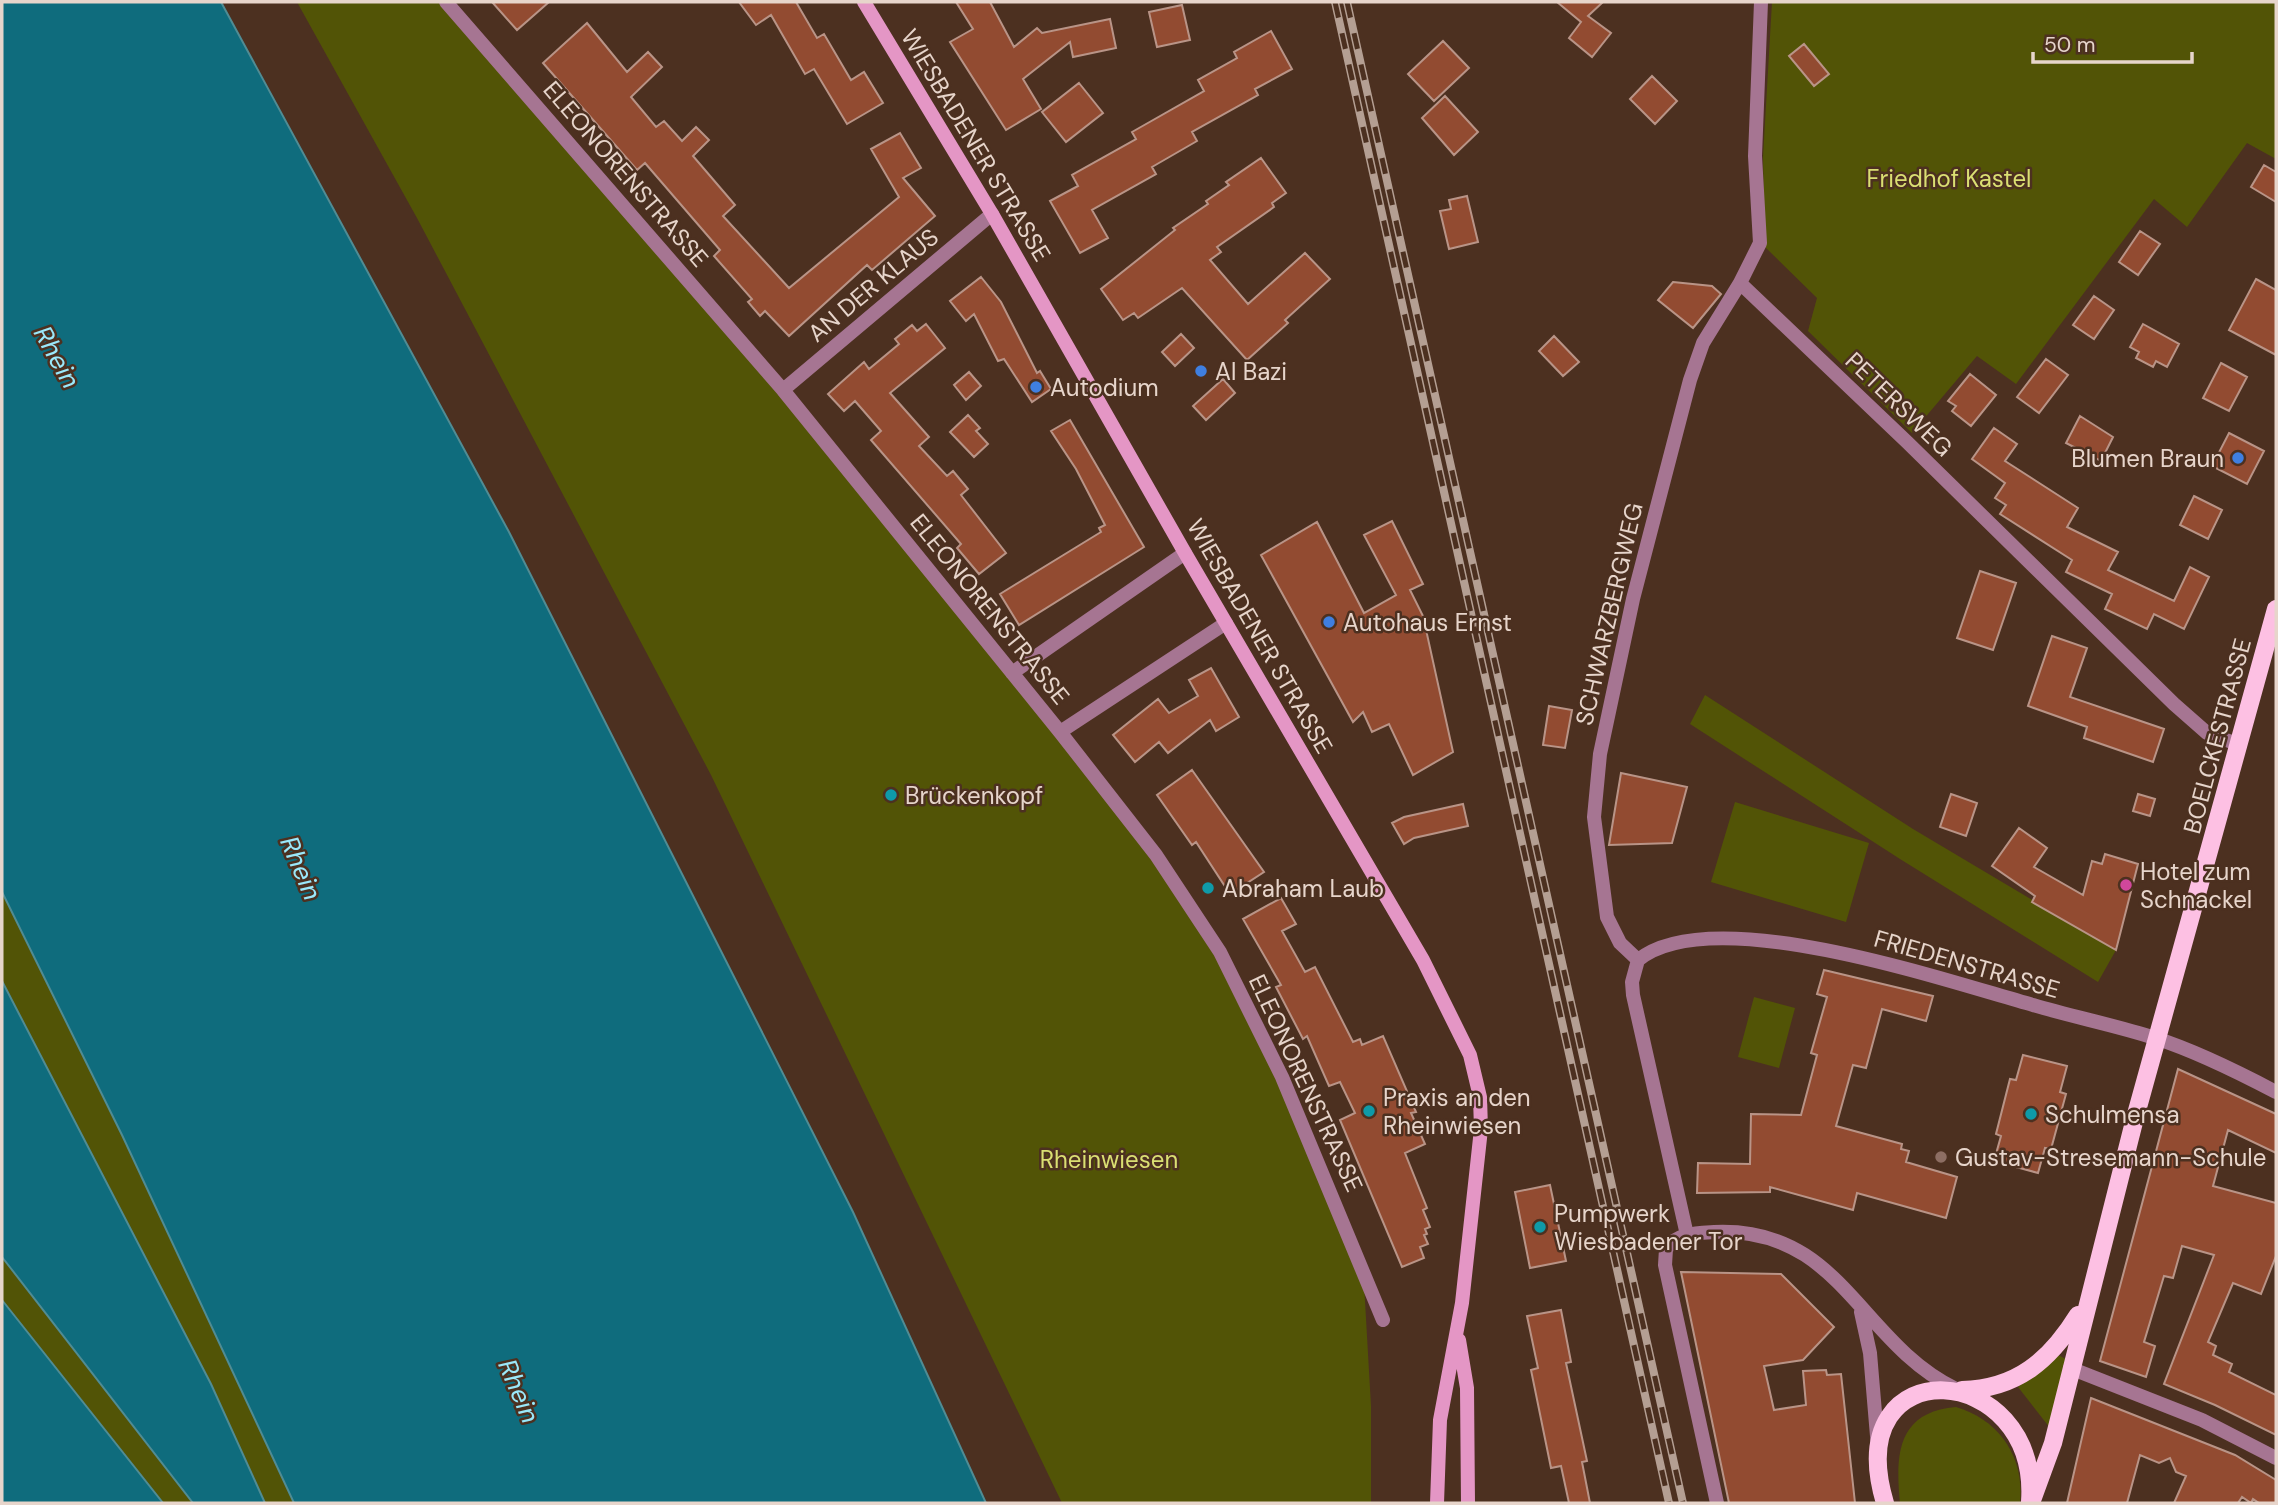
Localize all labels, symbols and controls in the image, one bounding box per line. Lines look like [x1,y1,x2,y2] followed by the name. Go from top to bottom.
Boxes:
[2033,21,2192,65] scale bar
[894,23,1058,267] street label: WIESBADENER STRASSE
[2044,31,2095,59] text: 50 m
[537,75,715,273] street label: ELEONORENSTRASSE
[1867,163,2031,194] park label: Friedhof Kastel
[801,221,945,349] street label: AN DER KLAUS
[26,320,88,394] water label: Rhein
[1839,345,1959,463] street label: PETERSWEG
[1215,356,1287,387] place label: Al Bazi
[1193,363,1209,379] marker: Al Bazi
[1050,372,1159,403] place label: Autodium
[1028,379,1044,395] marker: Autodium
[2071,443,2224,474] place label: Blumen Braun
[2230,450,2246,466] marker: Blumen Braun
[1568,500,1650,728] street label: SCHWARZBERGWEG
[904,507,1076,711] street label: ELEONORENSTRASSE
[1180,513,1340,759] street label: WIESBADENER STRASSE
[1343,607,1512,638] place label: Autohaus Ernst
[1321,614,1337,630] marker: Autohaus Ernst
[2176,635,2258,837] street label: BOELCKESTRASSE
[905,780,1043,811] place label: Brückenkopf
[883,787,899,803] marker: Brückenkopf
[272,831,330,905] water label: Rhein
[2140,856,2252,915] place label: Hotel zum Schnackel
[1222,873,1384,904] place label: Abraham Laub
[2118,877,2134,893] marker: Hotel zum Schnackel
[1200,880,1216,896] marker: Abraham Laub
[1871,923,2063,1005] street label: FRIEDENSTRASSE
[1242,969,1370,1197] street label: ELEONORENSTRASSE
[1383,1082,1531,1141] place label: Praxis an den Rheinwiesen
[2045,1099,2179,1130] place label: Schulmensa
[1361,1103,1377,1119] marker: Praxis an den Rheinwiesen
[2023,1106,2039,1122] marker: Schulmensa
[1955,1142,2266,1173] place label: Gustav-Stresemann-Schule
[1040,1144,1178,1175] park label: Rheinwiesen
[1933,1149,1949,1165] marker: Gustav-Stresemann-Schule
[1554,1198,1743,1257] place label: Pumpwerk Wiesbadener Tor
[1532,1219,1548,1235] marker: Pumpwerk Wiesbadener Tor
[490,1354,548,1428] water label: Rhein

